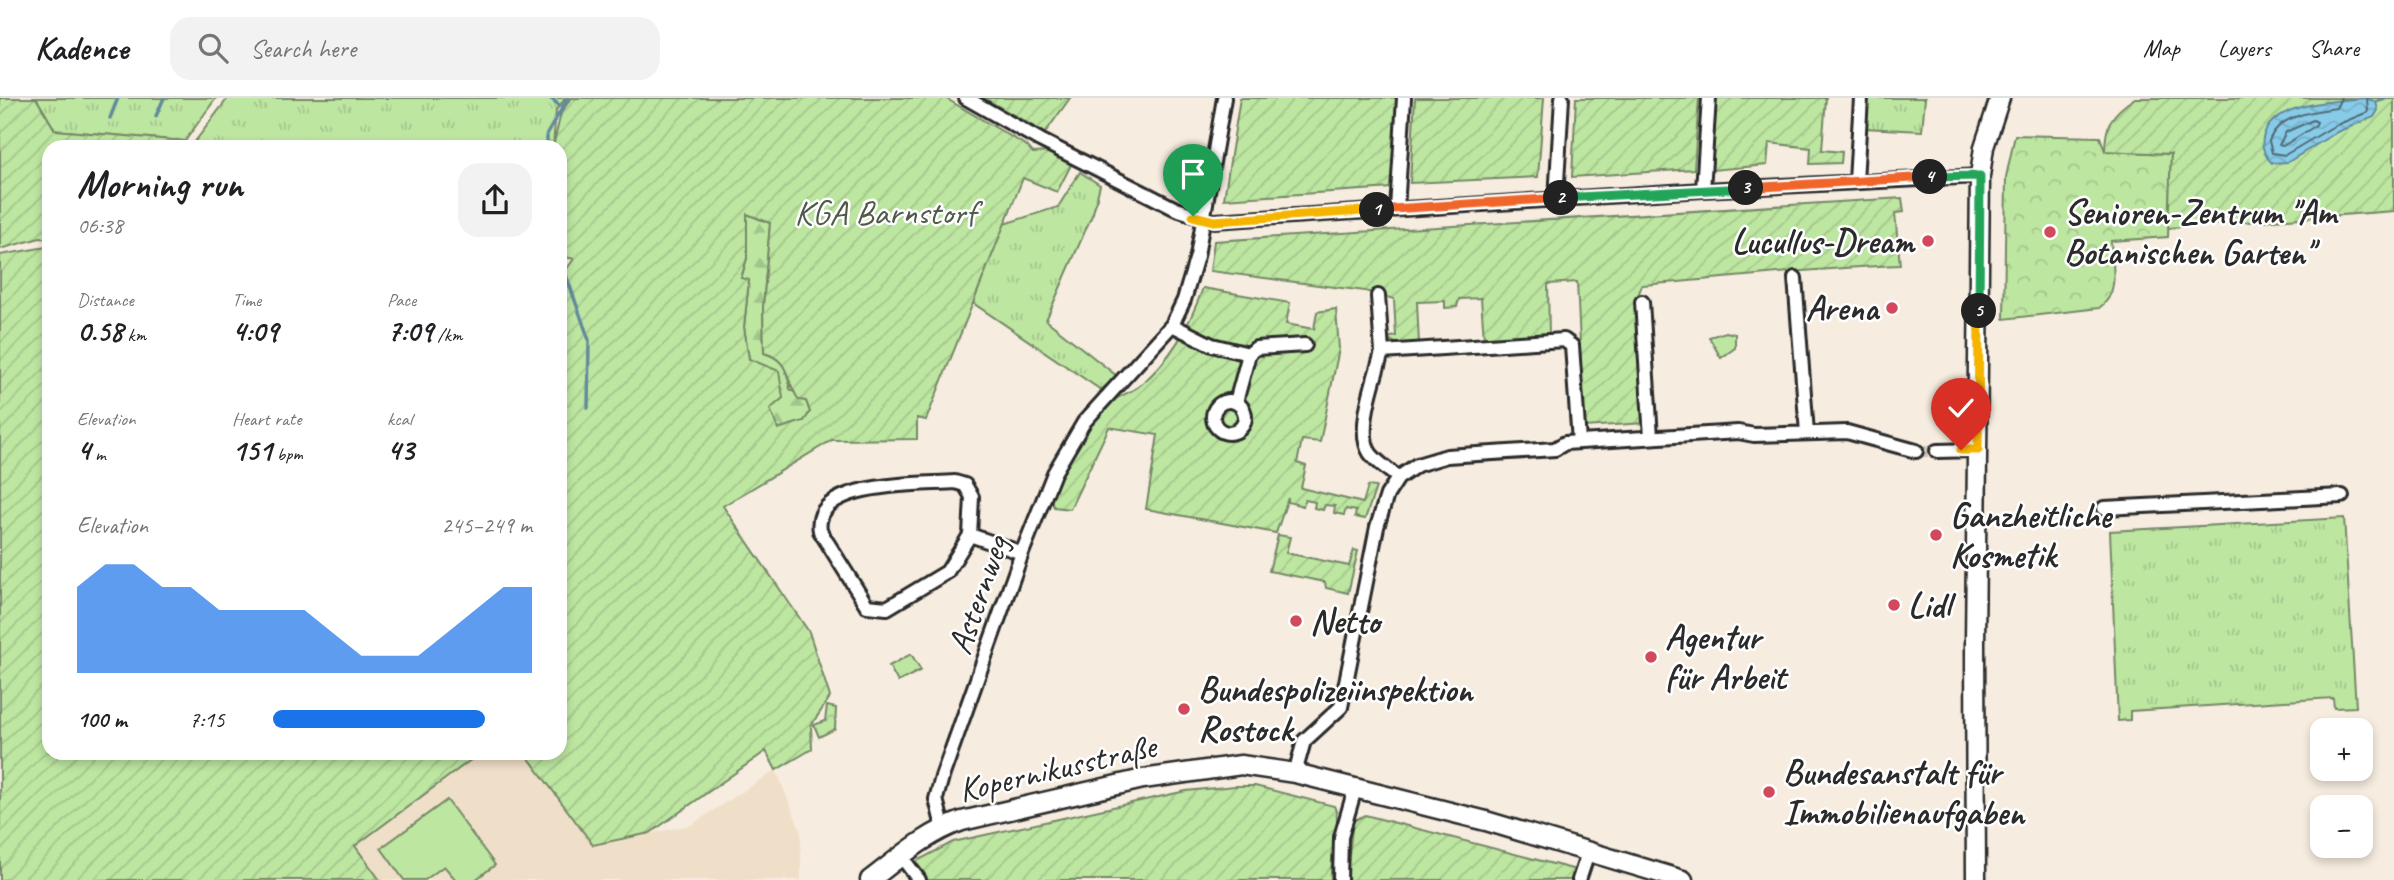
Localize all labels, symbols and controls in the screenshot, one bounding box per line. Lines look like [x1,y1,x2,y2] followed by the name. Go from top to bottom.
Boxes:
[170,17,660,80] search box
[35,27,128,69] text: Kadence
[194,29,232,67] icon: search
[250,32,356,65] text: Search here
[2143,33,2180,63] text: Map
[2218,33,2271,63] text: Layers
[2309,33,2359,63] text: Share
[1163,144,1223,216] pin
[1174,155,1212,193] icon: arrive
[1912,160,1948,194] pin: 4
[77,161,243,208] text: Morning run
[458,163,532,237] button: share
[1925,164,1934,188] text: 4
[1728,170,1764,206] pin: 3
[1741,175,1750,199] text: 3
[1544,180,1578,216] pin: 2
[1556,185,1565,209] text: 2
[794,190,983,235] park label: KGA Barnstorf
[2064,190,2339,275] place label: Senioren-Zentrum "Am Botanischen Garten"
[1360,192,1394,228] pin: 1
[1372,197,1381,221] text: 1
[77,211,123,240] text: 06:38
[1732,219,1917,264] place label: Lucullus-Dream
[2042,224,2058,240] marker: Senioren-Zentrum "Am Botanischen Garten"
[1920,233,1936,249] marker: Lucullus-Dream
[1806,286,1881,331] place label: Arena
[77,288,134,312] text: Distance
[232,288,261,312] text: Time
[387,288,416,312] text: Pace
[1962,294,1996,328] pin: 5
[1974,298,1983,322] text: 5
[1884,300,1900,316] marker: Arena
[77,312,123,350] text: 0.58
[232,312,278,350] text: 4:09
[387,312,433,350] text: 7:09
[123,323,146,347] text: km
[433,323,462,347] text: /km
[1931,378,1991,450] pin
[1942,389,1980,427] icon: check
[77,407,135,431] text: Elevation
[232,407,301,431] text: Heart rate
[387,407,412,431] text: kcal
[77,431,91,469] text: 4
[232,431,272,469] text: 151
[387,431,414,469] text: 43
[91,442,106,466] text: m
[272,442,303,466] text: bpm
[1950,493,2113,578] place label: Ganzheitliche Kosmetik
[77,511,148,540] text: Elevation
[441,511,532,540] text: 245–249 m
[937,527,1020,660] street label: Asternweg
[1928,527,1944,543] marker: Ganzheitliche Kosmetik
[1908,583,1957,628] place label: Lidl
[1886,597,1902,613] marker: Lidl
[1310,599,1383,644] place label: Netto
[1288,613,1304,629] marker: Netto
[1665,615,1789,700] place label: Agentur für Arbeit
[1643,649,1659,665] marker: Agentur für Arbeit
[1198,667,1474,752] place label: Bundespolizeiinspektion Rostock
[1176,701,1192,717] marker: Bundespolizeiinspektion Rostock
[77,705,127,734] text: 100 m
[189,705,225,734] text: 7:15
[2310,718,2373,858] map controls
[2310,718,2373,781] button: +
[954,723,1163,813] street label: Kopernikusstraße
[1783,750,2026,835] place label: Bundesanstalt für Immobilienaufgaben
[1761,784,1777,800] marker: Bundesanstalt für Immobilienaufgaben
[2310,795,2373,858] button: −

